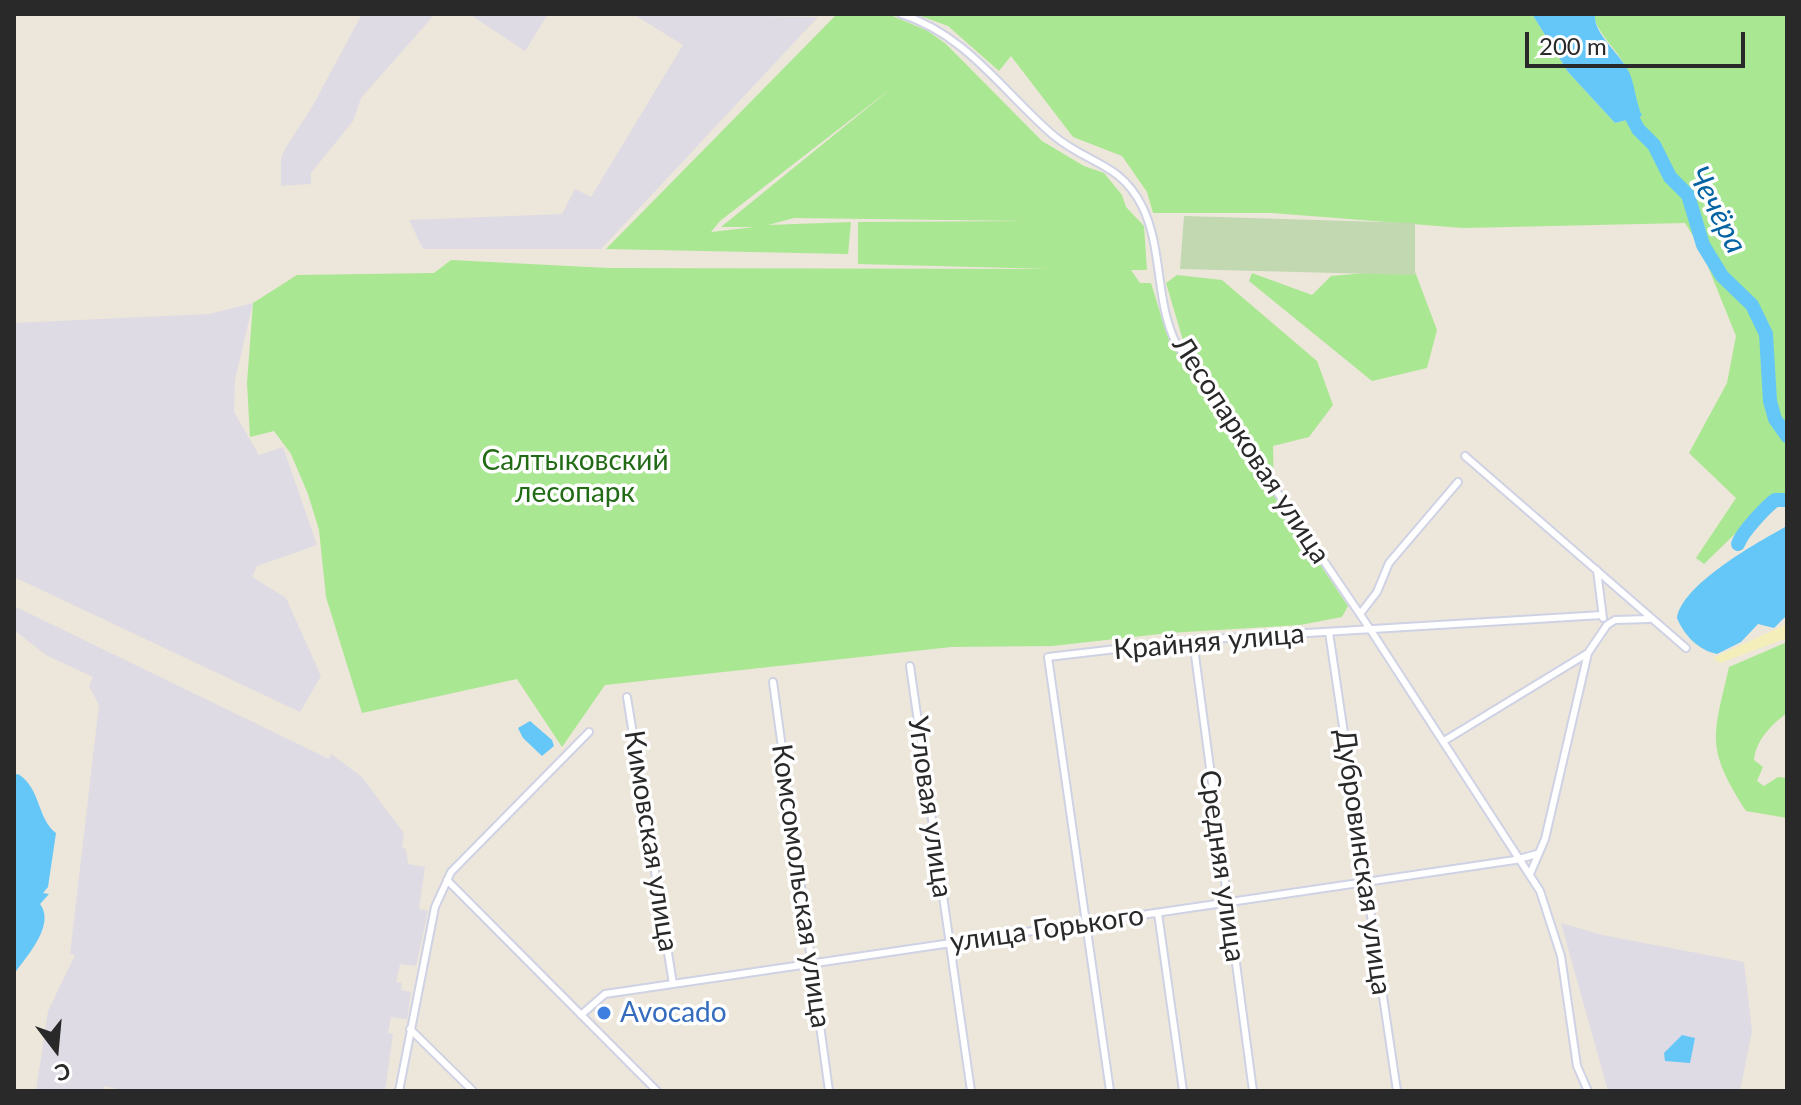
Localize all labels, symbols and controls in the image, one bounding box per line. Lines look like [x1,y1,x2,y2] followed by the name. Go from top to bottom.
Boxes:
[1529,16,1749,66] scale bar
[1539,31,1607,60] text: 200 m
[1680,161,1754,259] water label: Чечёра
[1165,330,1337,570] street label: Лесопарковая улица
[481,444,669,510] park label: Салтыковский лесопарк
[1112,617,1306,667] street label: Крайняя улица
[901,714,959,900] street label: Угловая улица
[1328,727,1398,997] street label: Дубровинская улица
[617,728,685,954] street label: Кимовская улица
[764,742,838,1030] street label: Комсомольская улица
[1192,768,1252,964] street label: Средняя улица
[948,899,1146,959] street label: улица Горького
[620,996,727,1030] place label: Avocado
[595,1004,613,1022] marker: Avocado
[16,1009,96,1089] north arrow
[52,1058,73,1088] text: С

